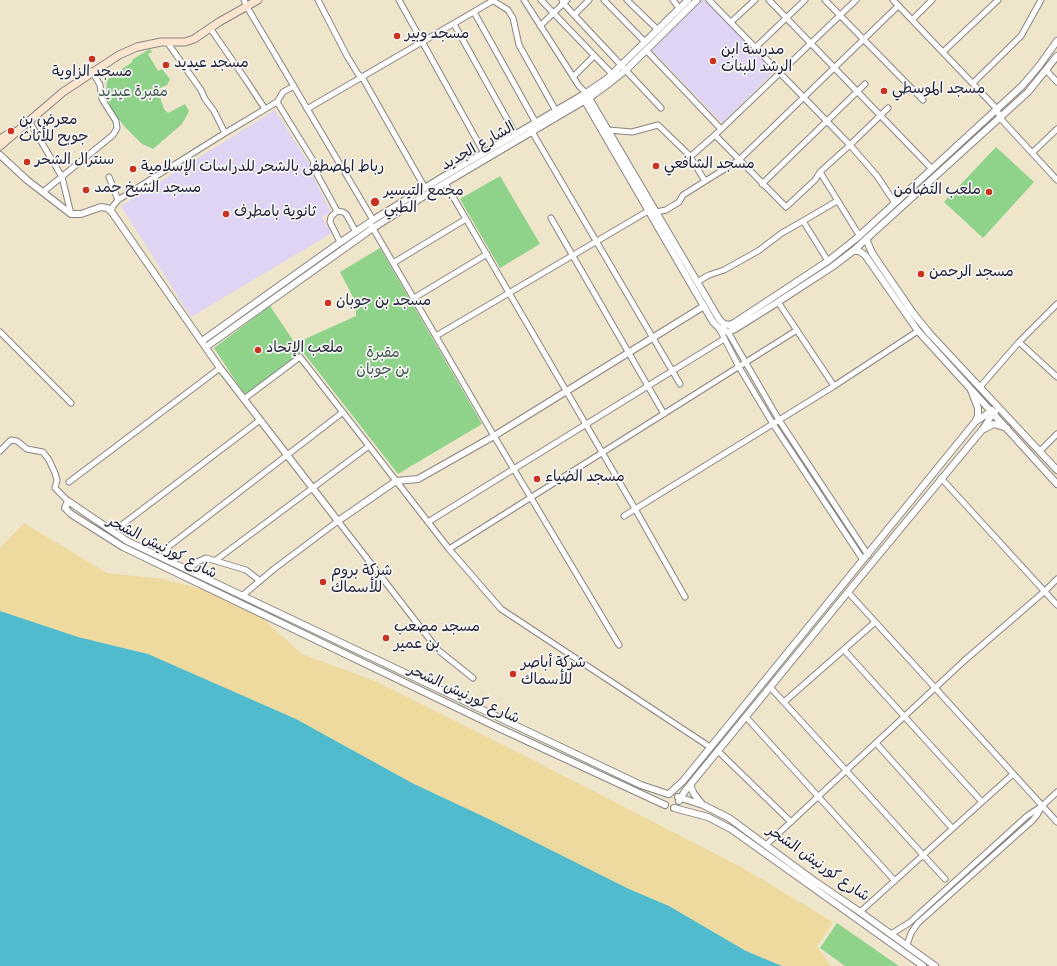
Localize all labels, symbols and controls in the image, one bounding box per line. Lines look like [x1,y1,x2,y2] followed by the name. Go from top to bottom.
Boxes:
[405,27,469,45] place label: مسجد وبير
[392,31,402,41] marker: مسجد وبير
[721,43,792,78] place label: مدرسة ابن الرشد للبنات
[87,54,97,64] marker: مسجد الزاوية
[174,56,249,74] place label: مسجد عيديد
[708,56,718,66] marker: مدرسة ابن الرشد للبنات
[161,60,171,70] marker: مسجد عيديد
[52,65,132,83] place label: مسجد الزاوية
[892,82,985,100] place label: مسجد الموسطي
[98,85,168,103] park label: مقبرة عيديد
[879,86,889,96] marker: مسجد الموسطي
[19,113,89,148] place label: معرض بن جوبح للأثاث
[439,120,519,176] street label: الشارع الجديد
[6,126,16,136] marker: معرض بن جوبح للأثاث
[35,153,114,171] place label: سنترال الشحر
[22,157,32,167] marker: سنترال الشحر
[664,157,755,175] place label: مسجد الشافعي
[141,160,384,178] place label: رباط المصطفى بالشحر للدراسات الإسلامية
[651,161,661,171] marker: مسجد الشافعي
[128,164,138,174] marker: رباط المصطفى بالشحر للدراسات الإسلامية
[94,181,201,199] place label: مسجد الشيخ حمد
[894,183,981,201] place label: ملعب التضامن
[384,184,464,219] place label: مجمع التيسير الطبي
[81,185,91,195] marker: مسجد الشيخ حمد
[984,187,994,197] marker: ملعب التضامن
[369,196,381,208] marker: مجمع التيسير الطبي
[234,205,316,223] place label: ثانوية بامطرف
[221,209,231,219] marker: ثانوية بامطرف
[929,265,1014,283] place label: مسجد الرحمن
[916,269,926,279] marker: مسجد الرحمن
[336,294,431,312] place label: مسجد بن جوبان
[323,298,333,308] marker: مسجد بن جوبان
[266,341,343,359] place label: ملعب الإتحاد
[253,345,263,355] marker: ملعب الإتحاد
[356,346,410,381] park label: مقبرة بن جوبان
[545,470,625,488] place label: مسجد الضياء
[532,474,542,484] marker: مسجد الضياء
[103,513,219,585] street label: شارع كورنيش الشحر
[331,564,392,599] place label: شركة بروم للأسماك
[318,577,328,587] marker: شركة بروم للأسماك
[394,620,480,655] place label: مسجد مصعب بن عمير
[381,633,391,643] marker: مسجد مصعب بن عمير
[521,656,586,691] place label: شركة أباصر للأسماك
[404,662,522,730] street label: شارع كورنيش الشحر
[508,669,518,679] marker: شركة أباصر للأسماك
[762,823,872,907] street label: شارع كورنيش الشحر

